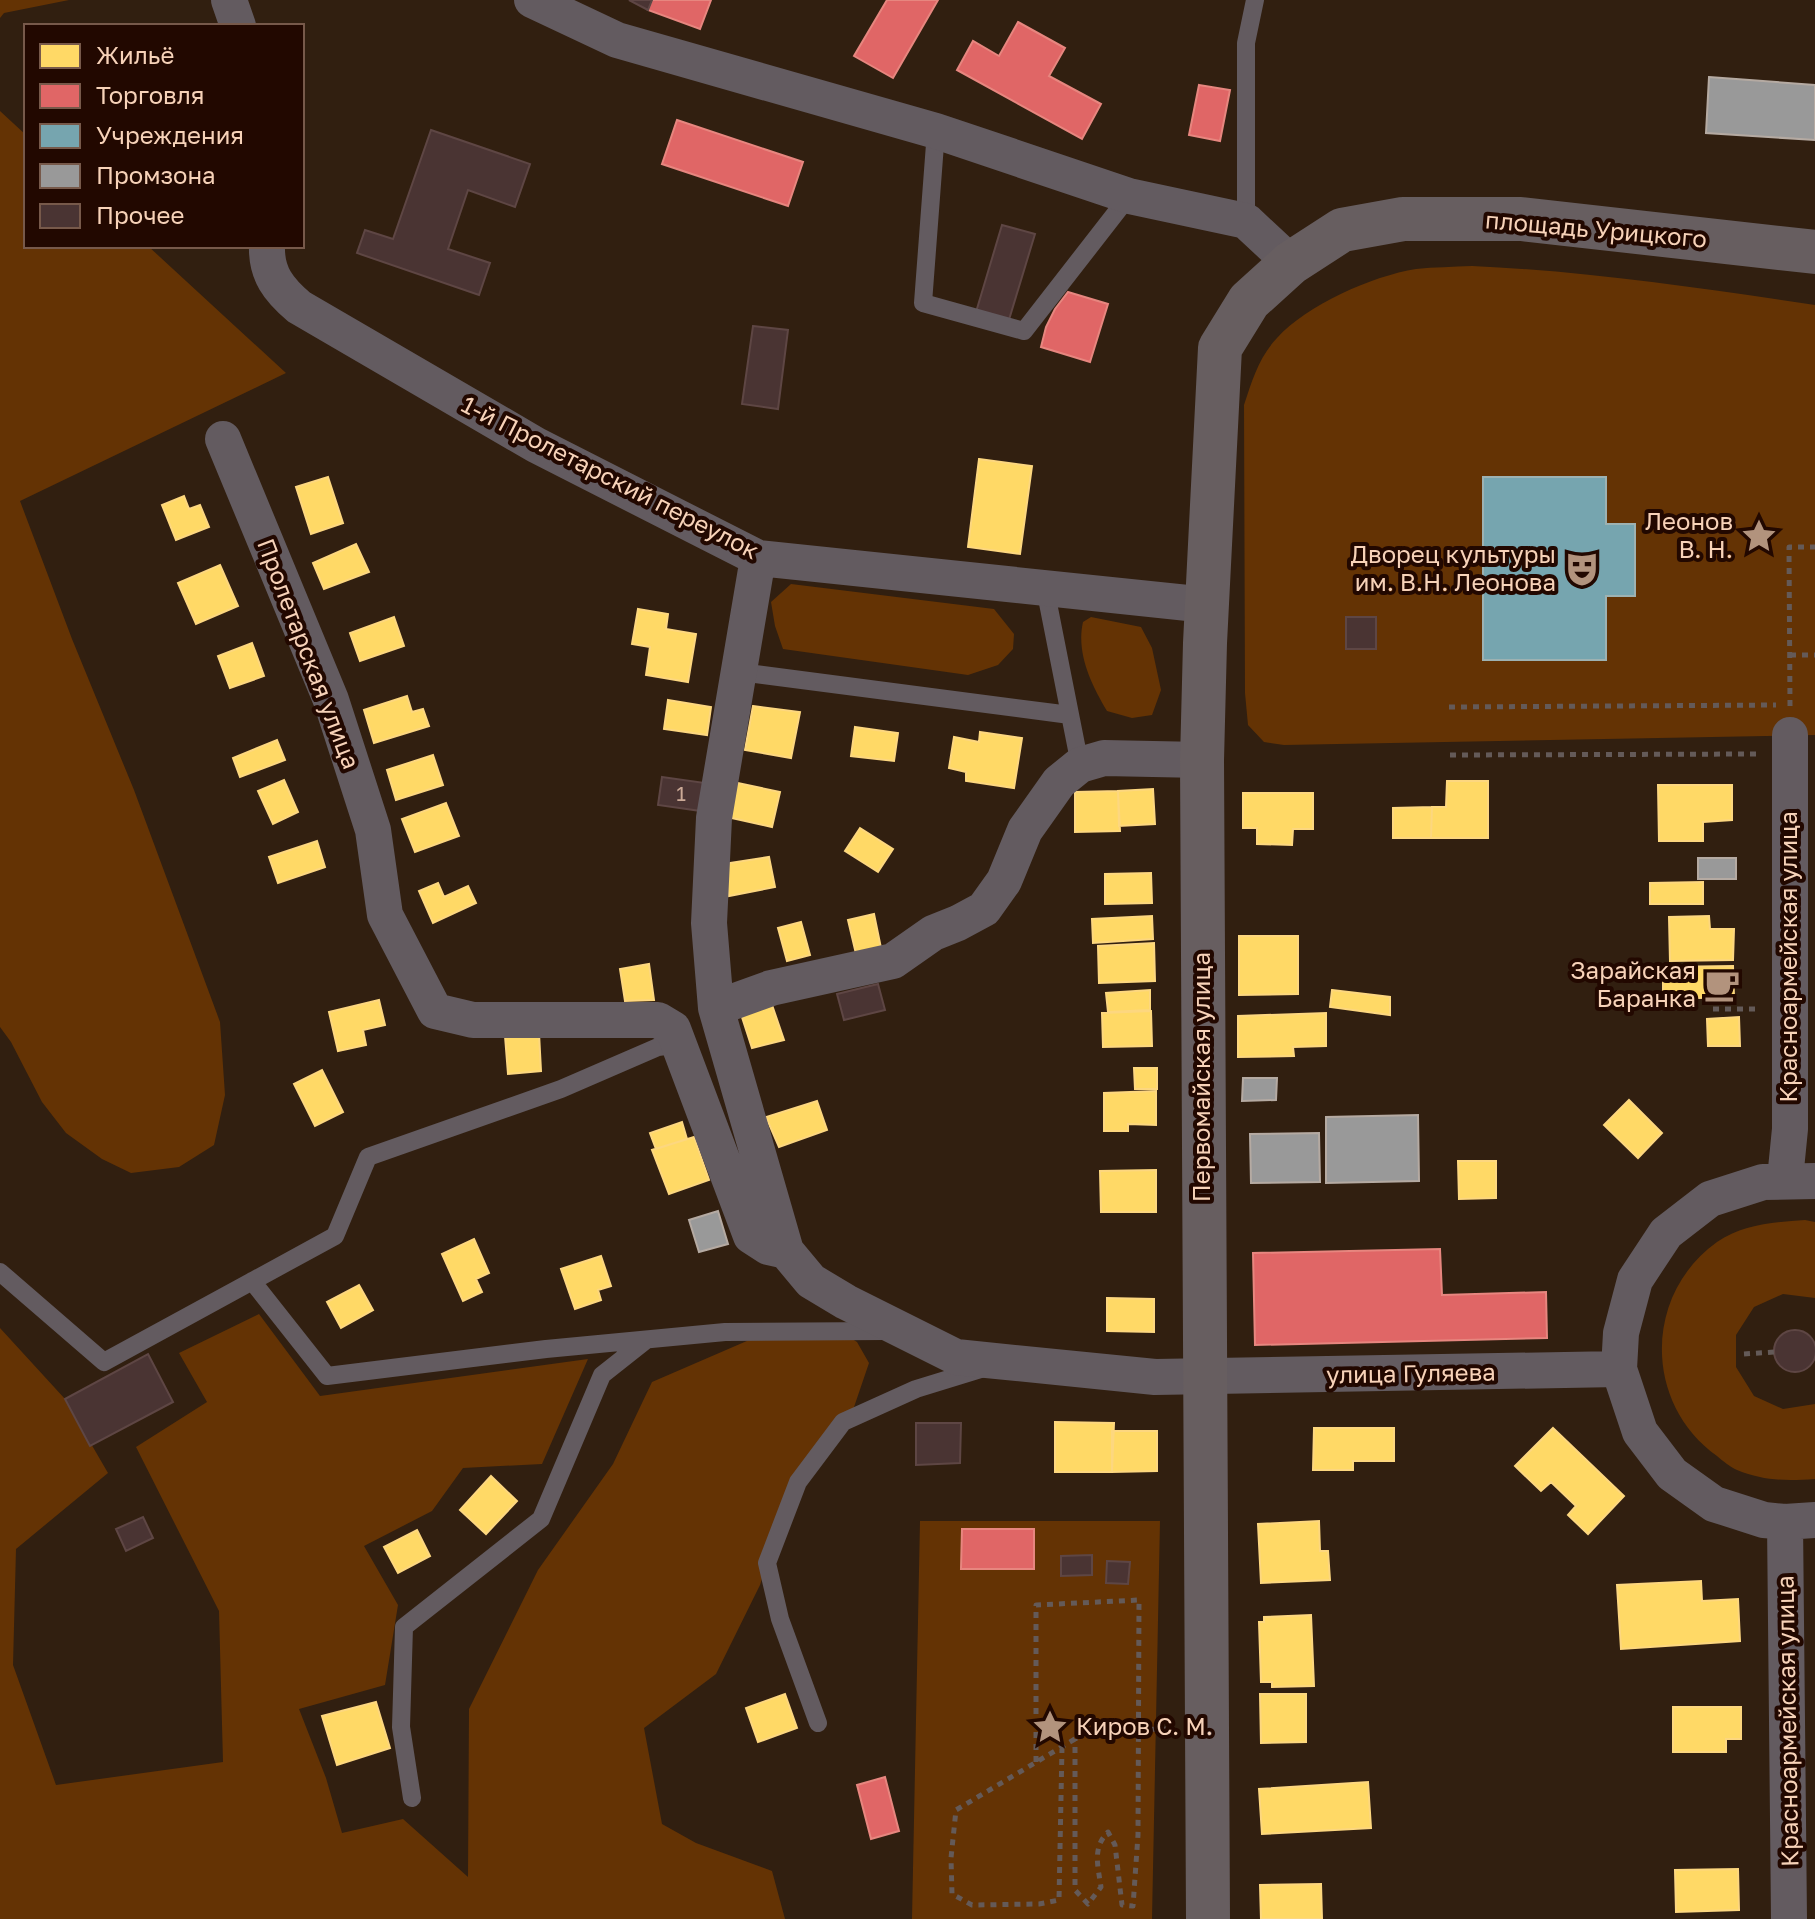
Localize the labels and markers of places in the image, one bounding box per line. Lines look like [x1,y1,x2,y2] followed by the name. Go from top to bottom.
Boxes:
[1645,506,1733,563] place label: Леонов В. Н.
[1740,517,1778,555] place icon: Леонов В. Н.
[1351,539,1556,596] place label: Дворец культуры им. В.Н. Леонова
[1563,550,1601,588] theatre icon: Дворец культуры им. В.Н. Леонова
[1570,955,1696,1012] place label: Зарайская Баранка
[1703,966,1741,1004] cafe icon: Зарайская Баранка
[1031,1708,1069,1746] place icon: Киров С. М.
[1076,1711,1213,1740] place label: Киров С. М.

